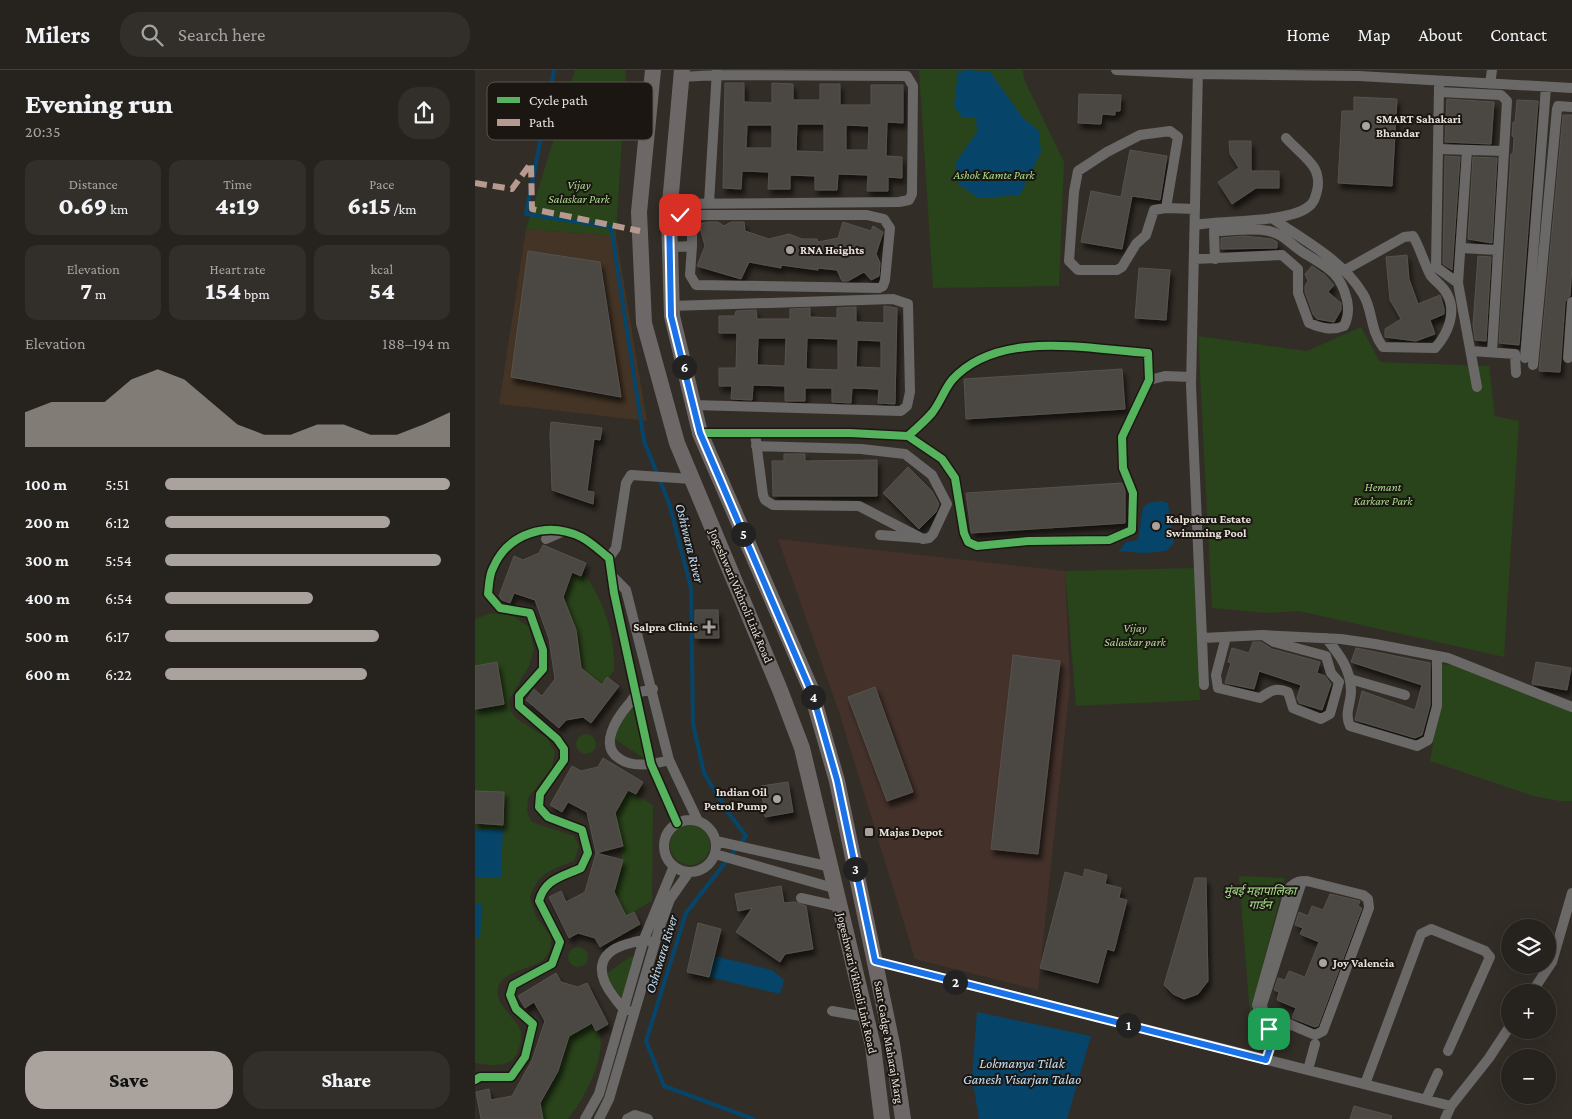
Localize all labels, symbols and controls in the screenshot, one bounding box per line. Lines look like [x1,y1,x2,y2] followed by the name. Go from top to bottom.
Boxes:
[120,12,470,57] search box
[25,21,90,48] text: Milers
[138,21,166,49] icon: search
[178,24,265,45] text: Search here
[1287,25,1330,45] text: Home
[1358,25,1390,45] text: Map
[1418,25,1462,45] text: About
[1490,25,1547,45] text: Contact
[487,82,653,140] legend
[398,87,450,139] button: share
[25,88,173,119] text: Evening run
[529,92,588,108] text: Cycle path
[1376,112,1462,140] place label: SMART Sahakari Bhandar
[529,114,555,130] text: Path
[1360,120,1372,132] marker: SMART Sahakari Bhandar
[25,123,60,140] text: 20:35
[952,168,1035,182] park label: Ashok Kamte Park
[69,176,118,192] text: Distance
[223,176,252,192] text: Time
[369,176,394,192] text: Pace
[548,178,611,206] park label: Vijay Salaskar Park
[58,192,108,219] text: 0.69
[215,192,260,219] text: 4:19
[347,192,391,219] text: 6:15
[659,194,701,236] pin
[108,201,128,217] text: km
[391,201,416,217] text: /km
[666,201,694,229] icon: check
[800,243,864,257] place label: RNA Heights
[784,244,796,256] marker: RNA Heights
[67,261,120,277] text: Elevation
[210,261,265,277] text: Heart rate
[371,261,393,277] text: kcal
[80,277,92,304] text: 7
[205,277,241,304] text: 154
[369,277,395,304] text: 54
[92,286,106,302] text: m
[241,286,270,302] text: bpm
[25,335,86,352] text: Elevation
[382,335,450,352] text: 188–194 m
[671,354,697,380] pin: 6
[681,359,688,375] text: 6
[25,476,67,493] text: 100 m
[105,476,129,493] text: 5:51
[1354,480,1413,508] park label: Hemant Karkare Park
[672,502,708,585] water label: Oshiwara River
[1166,512,1251,540] place label: Kalpataru Estate Swimming Pool
[25,514,69,531] text: 200 m
[105,514,130,531] text: 6:12
[1150,520,1162,532] marker: Kalpataru Estate Swimming Pool
[731,522,755,546] pin: 5
[706,526,776,666] street label: Jogeshwari Vikhroli Link Road
[740,526,747,542] text: 5
[25,552,69,569] text: 300 m
[105,552,132,569] text: 5:54
[25,590,70,607] text: 400 m
[105,590,133,607] text: 6:54
[633,620,699,634] place label: Salpra Clinic
[702,620,716,634] marker: Salpra Clinic
[1104,621,1166,649] park label: Vijay Salaskar park
[25,628,69,645] text: 500 m
[105,628,129,645] text: 6:17
[25,666,70,683] text: 600 m
[105,666,132,683] text: 6:22
[801,684,825,710] pin: 4
[810,689,817,705] text: 4
[704,785,768,813] place label: Indian Oil Petrol Pump
[771,793,783,805] marker: Indian Oil Petrol Pump
[879,825,943,839] place label: Majas Depot
[863,826,875,838] marker: Majas Depot
[843,856,867,882] pin: 3
[852,861,859,877] text: 3
[1224,884,1299,912] park label: मुंबई महापालिका गार्डन
[834,910,880,1055] street label: Jogeshwari Vikhroli Link Road
[642,912,681,995] water label: Oshiwara River
[1501,919,1556,1104] map controls
[1501,919,1556,974] button: layers
[1331,956,1394,970] place label: Joy Valencia
[1317,957,1329,969] marker: Joy Valencia
[943,970,967,994] pin: 2
[952,974,959,990] text: 2
[871,980,907,1105] street label: Sant Gadge Maharaj Marg
[1501,984,1556,1039] button: +
[1248,1008,1290,1050] pin
[1115,1012,1141,1038] pin: 1
[1255,1015,1283,1043] icon: arrive
[1126,1017,1131,1033] text: 1
[1501,1049,1556,1104] button: −
[25,1051,233,1109] button: Save
[243,1051,450,1109] button: Share
[963,1055,1081,1088] water label: Lokmanya Tilak Ganesh Visarjan Talao

